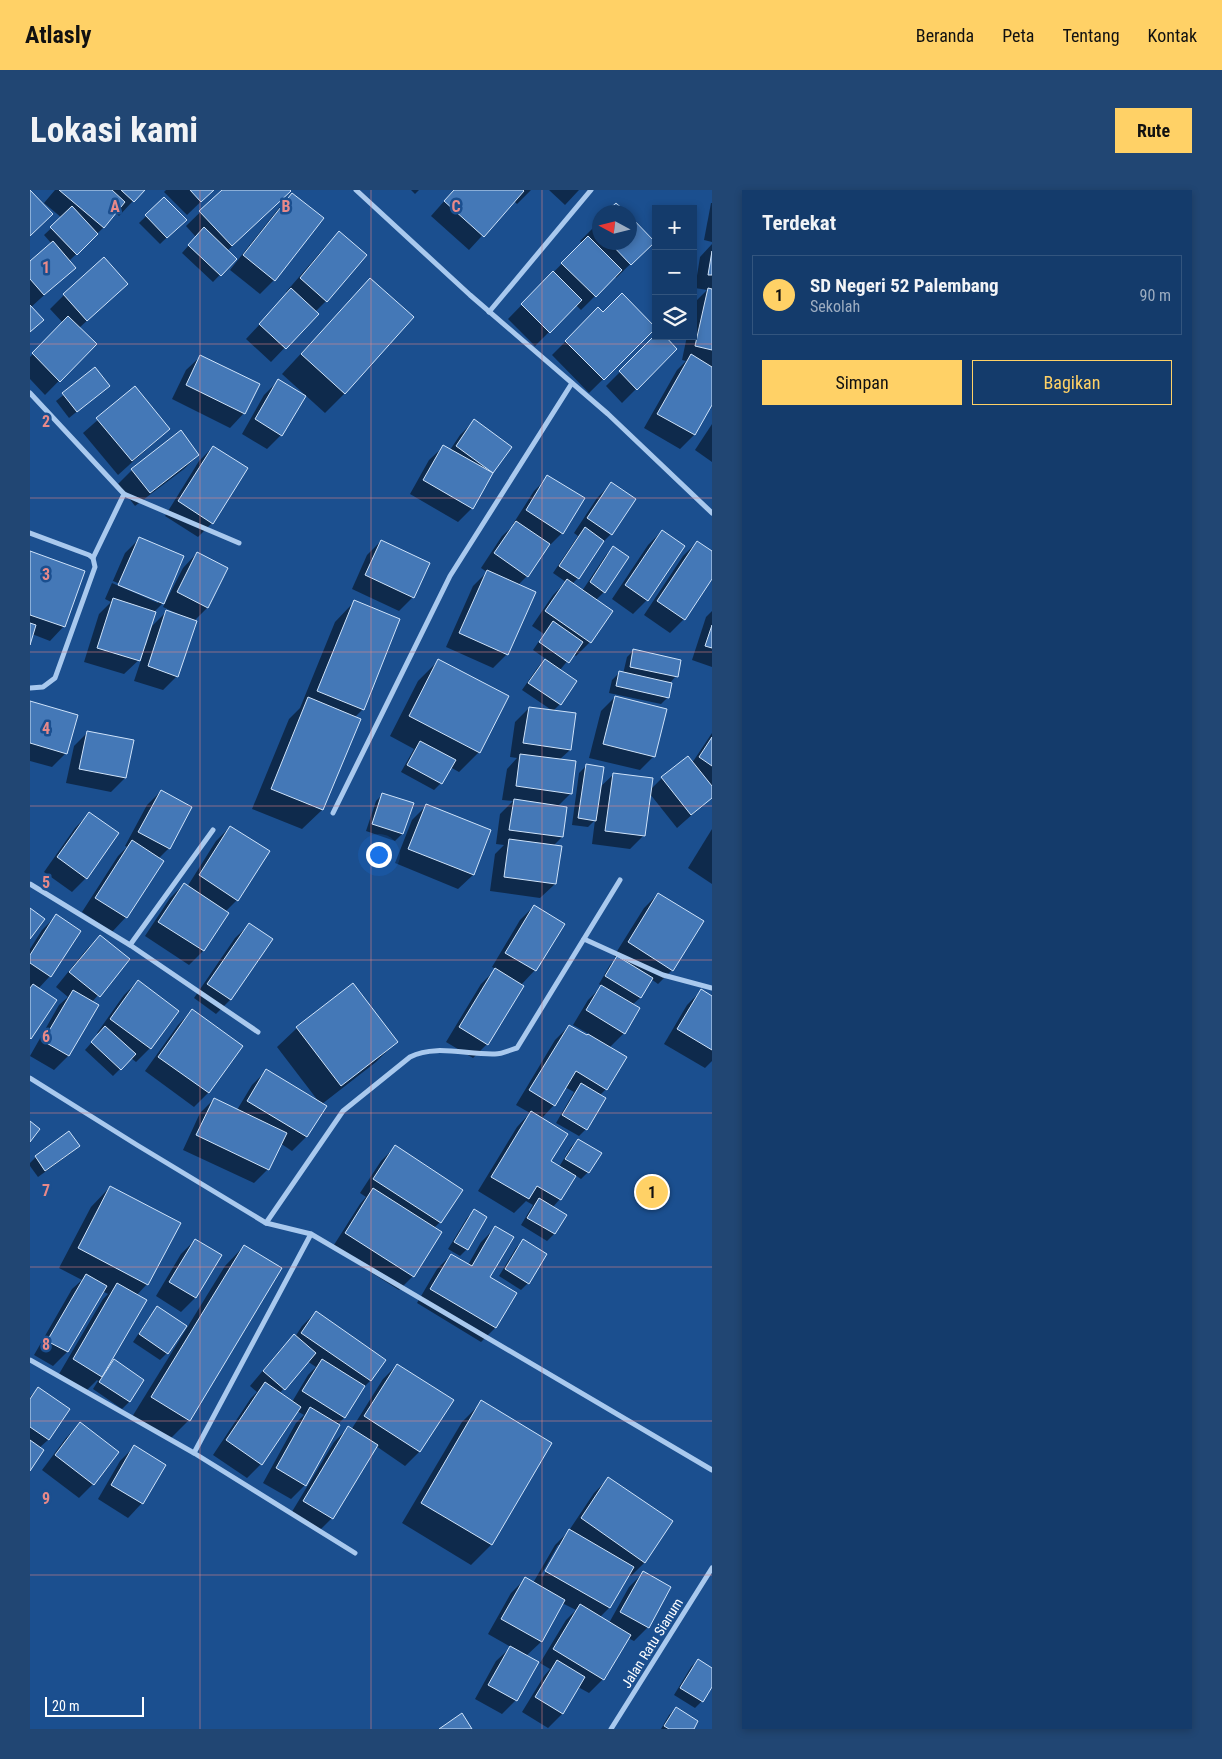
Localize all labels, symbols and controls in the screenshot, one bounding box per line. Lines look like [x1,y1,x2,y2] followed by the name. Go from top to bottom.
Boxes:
[25,21,91,49] text: Atlasly
[916,25,974,46] text: Beranda
[1002,25,1034,46] text: Peta
[1062,25,1120,46] text: Tentang
[1148,25,1197,46] text: Kontak
[1115,108,1192,153] button: Rute
[30,110,198,151] text: Lokasi kami
[110,197,120,216] text: A
[282,197,291,216] text: B
[451,197,461,216] text: C
[592,205,637,250] north arrow
[652,205,697,340] map controls
[652,205,697,250] button: +
[762,211,836,235] text: Terdekat
[652,250,697,295] button: −
[42,258,50,277] text: 1
[810,274,999,297] text: SD Negeri 52 Palembang
[775,286,783,305] text: 1
[1139,286,1171,305] text: 90 m
[652,295,697,340] button: layers
[810,297,860,316] text: Sekolah
[762,360,962,405] button: Simpan
[972,360,1172,405] button: Bagikan
[42,412,50,431] text: 2
[42,565,50,584] text: 3
[42,719,50,738] text: 4
[366,842,392,868] your location
[42,873,50,892] text: 5
[42,1027,50,1046] text: 6
[636,1173,668,1211] pin: 1
[42,1181,50,1200] text: 7
[42,1335,50,1354] text: 8
[42,1489,50,1508] text: 9
[618,1595,686,1691] street label: Jalan Ratu Sianum
[45,1694,144,1717] scale bar
[52,1698,80,1714] text: 20 m

